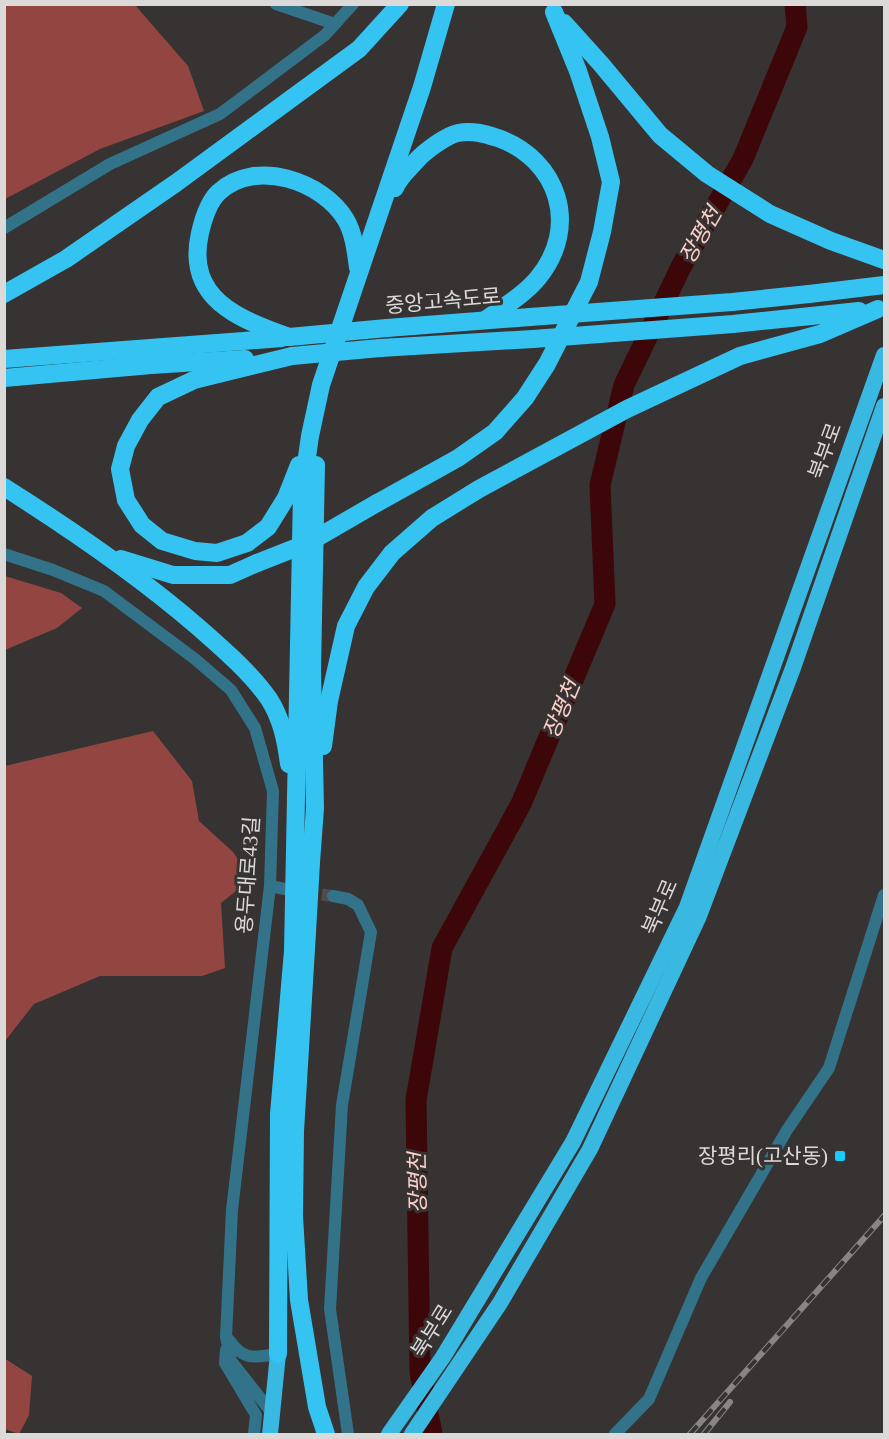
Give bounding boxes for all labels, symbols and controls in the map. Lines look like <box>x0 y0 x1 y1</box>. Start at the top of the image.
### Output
water label: 장평천 <box>674 200 728 268</box>
street label: 중앙고속도로 <box>384 284 502 318</box>
street label: 북부로 <box>804 420 846 482</box>
water label: 장평천 <box>538 674 586 742</box>
street label: 용두대로43길 <box>232 816 264 934</box>
street label: 북부로 <box>638 876 682 938</box>
place label: 장평리(고산동) <box>698 1144 828 1168</box>
marker: 장평리(고산동) <box>833 1149 847 1163</box>
water label: 장평천 <box>404 1150 431 1214</box>
street label: 북부로 <box>406 1300 458 1362</box>

